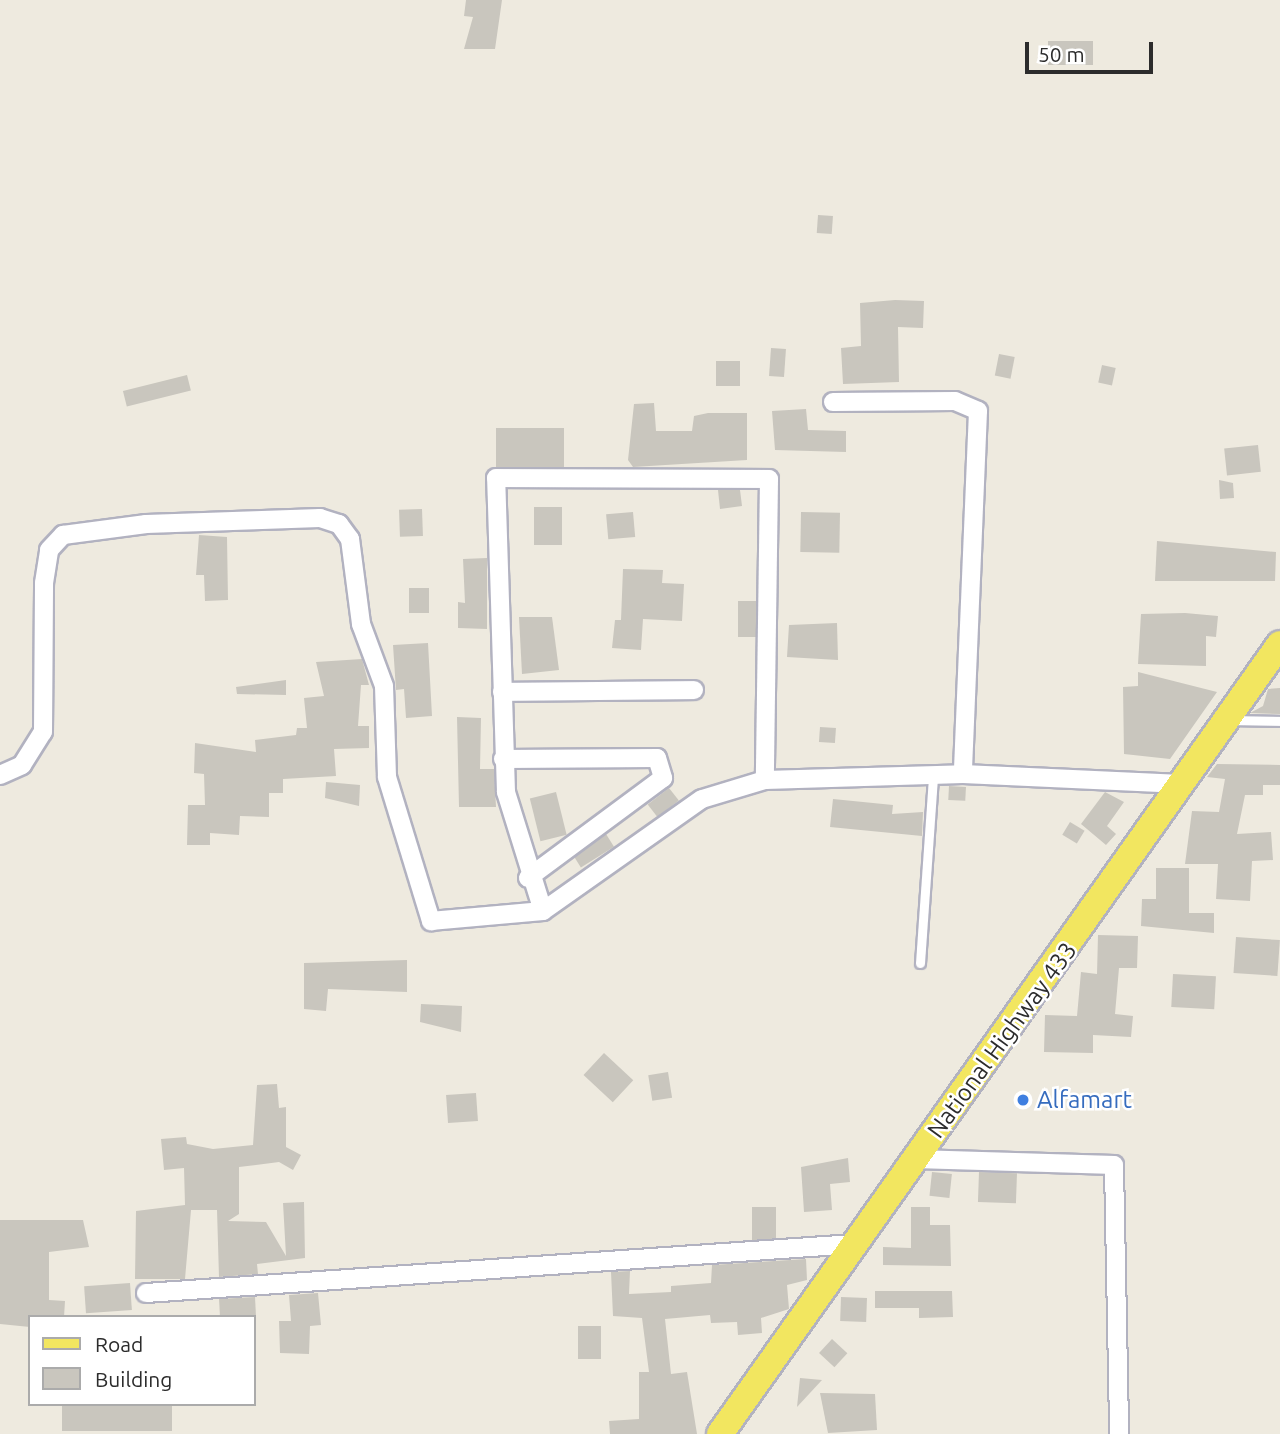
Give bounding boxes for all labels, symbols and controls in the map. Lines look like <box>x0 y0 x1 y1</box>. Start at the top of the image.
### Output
scale bar <box>1028 28 1156 72</box>
text: 50 m <box>1038 42 1085 66</box>
street label: National Highway 433 <box>921 936 1083 1144</box>
place label: Alfamart <box>1037 1086 1132 1114</box>
marker: Alfamart <box>1015 1092 1031 1108</box>
legend <box>28 1315 256 1406</box>
text: Road <box>95 1332 143 1356</box>
text: Building <box>95 1367 172 1391</box>

